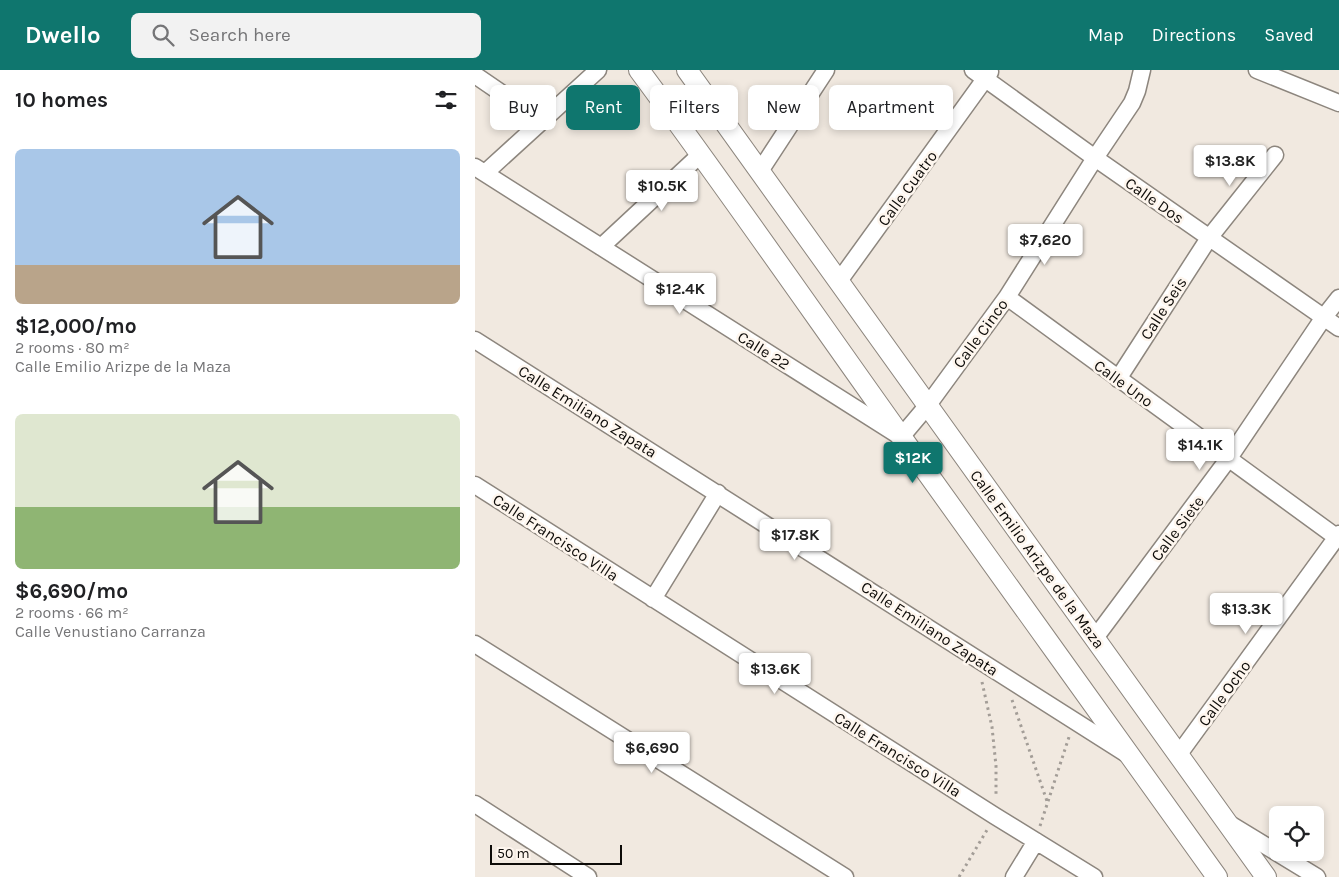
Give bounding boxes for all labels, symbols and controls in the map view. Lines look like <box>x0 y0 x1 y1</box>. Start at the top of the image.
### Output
search box <box>131 13 481 58</box>
text: Dwello <box>25 21 101 49</box>
icon: search <box>149 21 177 49</box>
text: Search here <box>189 24 291 46</box>
text: Map <box>1088 24 1124 46</box>
text: Directions <box>1152 24 1236 46</box>
text: Saved <box>1264 24 1314 46</box>
chip: Buy <box>490 85 556 130</box>
chip: Rent <box>566 85 640 130</box>
chip: Filters <box>650 85 738 130</box>
chip: New <box>748 85 819 130</box>
chip: Apartment <box>829 85 953 130</box>
icon: filters <box>432 86 460 114</box>
text: 10 homes <box>15 88 108 112</box>
pin: $13.8K <box>1189 144 1271 187</box>
street label: Calle Cuatro <box>874 147 941 230</box>
text: $13.8K <box>1205 151 1255 170</box>
pin: $10.5K <box>621 170 703 212</box>
street label: Calle Dos <box>1122 173 1188 227</box>
text: $10.5K <box>637 176 687 195</box>
icon: home <box>193 182 283 272</box>
pin: $7,620 <box>1004 224 1086 266</box>
text: $7,620 <box>1019 230 1071 249</box>
pin: $12.4K <box>639 272 721 315</box>
street label: Calle Seis <box>1136 273 1191 343</box>
text: $12.4K <box>655 279 705 298</box>
street label: Calle Cinco <box>949 295 1012 372</box>
text: $12,000/mo <box>15 314 137 338</box>
street label: Calle 22 <box>734 327 793 374</box>
text: 2 rooms · 80 m² <box>15 338 130 357</box>
street label: Calle Uno <box>1090 356 1157 411</box>
text: Calle Emilio Arizpe de la Maza <box>15 357 231 376</box>
street label: Calle Emiliano Zapata <box>515 361 661 462</box>
pin: $14.1K <box>1159 428 1241 471</box>
text: $14.1K <box>1177 435 1223 454</box>
pin: $12K <box>883 442 943 484</box>
icon: home <box>193 447 283 537</box>
text: $12K <box>895 448 931 467</box>
street label: Calle Emilio Arizpe de la Maza <box>966 466 1109 652</box>
street label: Calle Francisco Villa <box>489 490 622 585</box>
street label: Calle Siete <box>1147 492 1208 565</box>
pin: $17.8K <box>754 518 836 561</box>
text: $17.8K <box>771 525 819 544</box>
street label: Calle Emiliano Zapata <box>858 577 1002 680</box>
text: $6,690/mo <box>15 579 128 603</box>
pin: $13.3K <box>1205 592 1287 635</box>
text: $13.3K <box>1221 599 1271 618</box>
text: 2 rooms · 66 m² <box>15 603 129 622</box>
text: Calle Venustiano Carranza <box>15 622 206 641</box>
pin: $13.6K <box>734 652 816 695</box>
street label: Calle Ocho <box>1194 657 1255 730</box>
text: $13.6K <box>750 659 800 678</box>
street label: Calle Francisco Villa <box>831 708 965 801</box>
pin: $6,690 <box>611 732 693 774</box>
text: $6,690 <box>625 738 679 757</box>
map controls <box>1269 806 1324 861</box>
button: locate <box>1269 806 1324 861</box>
scale bar <box>490 842 623 865</box>
text: 50 m <box>497 845 530 862</box>

